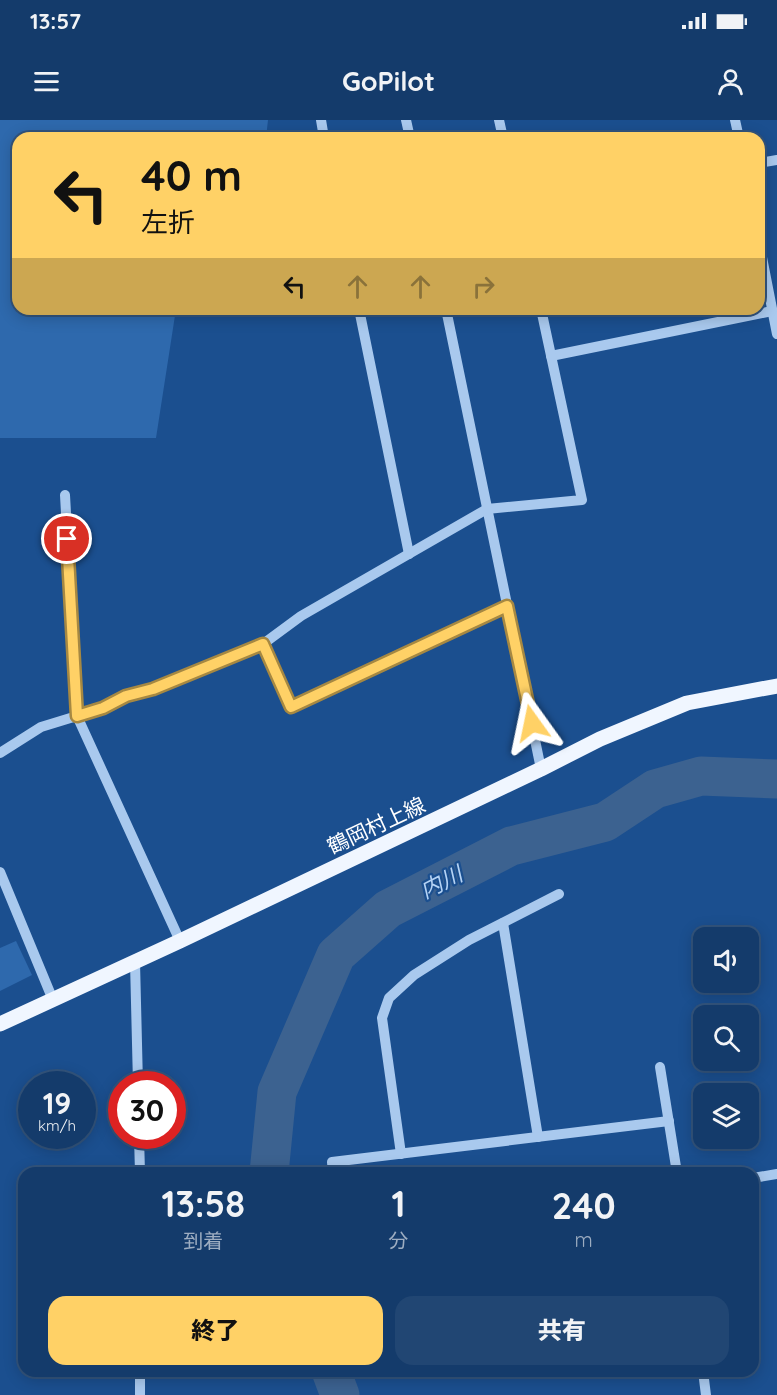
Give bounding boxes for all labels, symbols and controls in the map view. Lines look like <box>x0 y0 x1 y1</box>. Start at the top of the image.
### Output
text: 13:57 <box>30 7 81 35</box>
text: GoPilot <box>342 64 435 98</box>
icon: menu <box>30 65 63 98</box>
icon: person <box>714 65 747 98</box>
text: 40 m <box>141 149 242 202</box>
icon: left <box>42 156 120 234</box>
text: 左折 <box>141 205 195 239</box>
icon: left <box>278 270 311 303</box>
icon: ahead <box>341 270 374 303</box>
icon: ahead <box>404 270 437 303</box>
icon: right <box>467 270 500 303</box>
pin <box>41 513 92 564</box>
icon: arrive <box>50 522 83 555</box>
position arrow <box>500 691 564 755</box>
street label: 鶴岡村上線 <box>323 791 429 859</box>
water label: 内川 <box>415 859 469 904</box>
map controls <box>693 927 759 1149</box>
button: sound <box>693 927 759 993</box>
button: search <box>693 1005 759 1071</box>
speed limit sign: 30 <box>108 1071 186 1149</box>
button: layers <box>693 1083 759 1149</box>
text: 19 <box>43 1084 71 1122</box>
text: km/h <box>38 1116 76 1135</box>
text: 13:58 <box>161 1181 245 1226</box>
text: 1 <box>391 1181 405 1226</box>
text: 240 <box>552 1183 616 1228</box>
text: m <box>575 1227 593 1252</box>
text: 到着 <box>183 1228 223 1253</box>
text: 分 <box>388 1228 408 1253</box>
button: 終了 <box>48 1296 383 1365</box>
button: 共有 <box>395 1296 729 1365</box>

